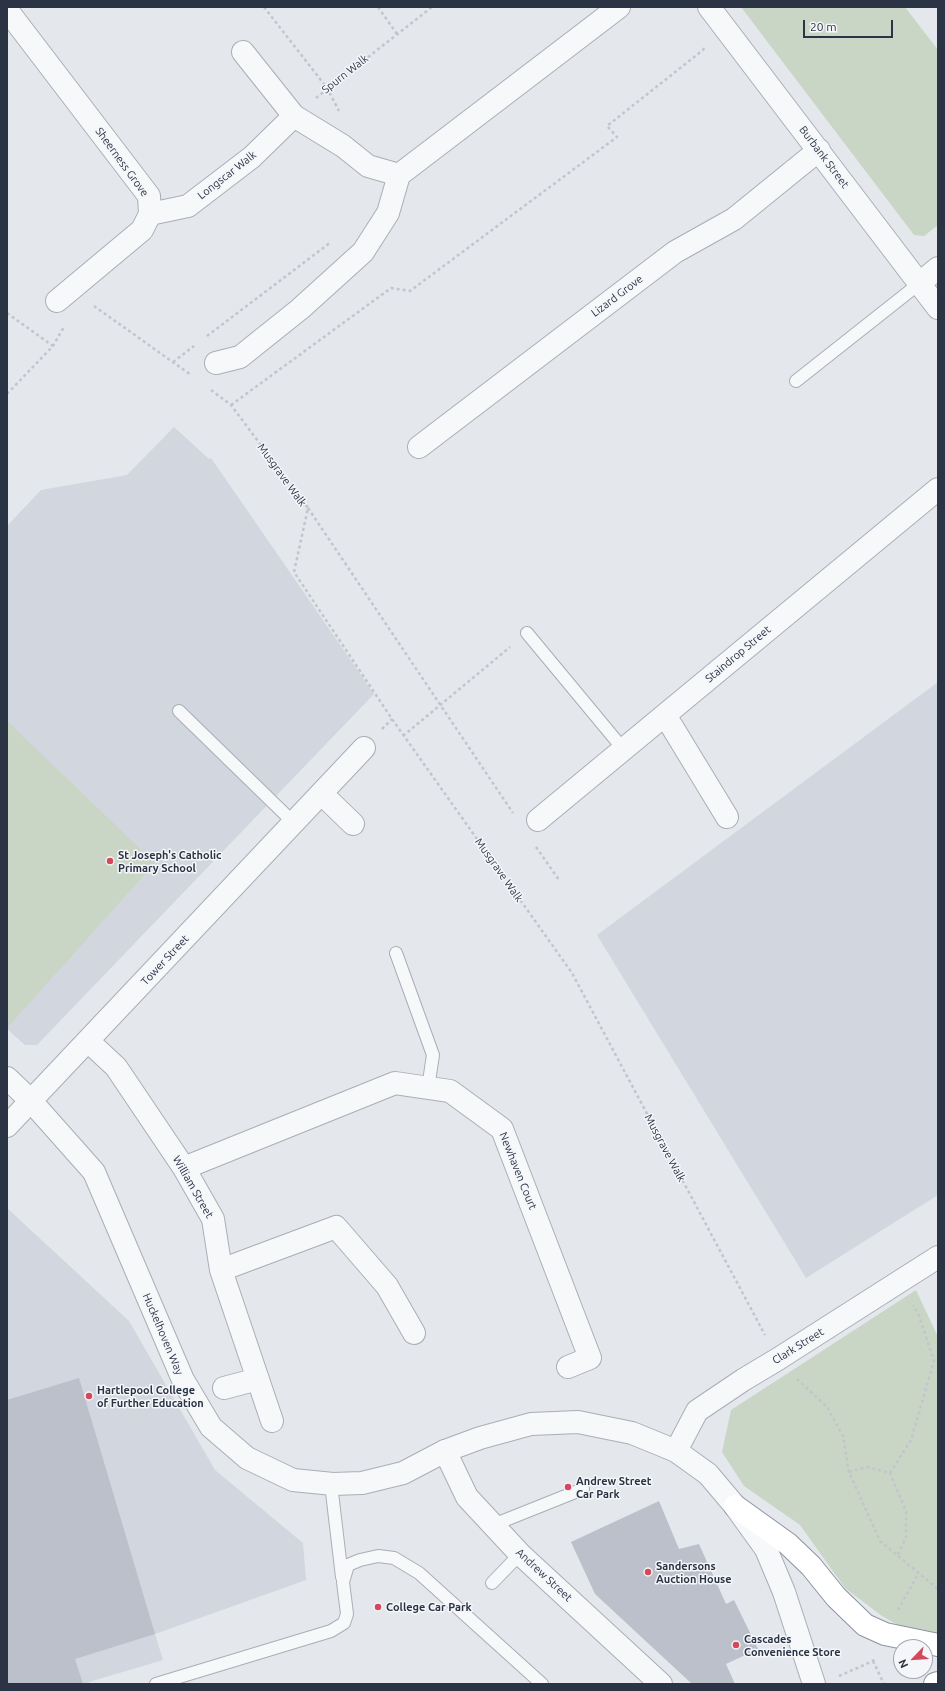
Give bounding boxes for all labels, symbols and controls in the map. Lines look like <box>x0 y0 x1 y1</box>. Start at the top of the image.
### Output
scale bar <box>805 12 895 38</box>
text: 20 m <box>810 20 837 33</box>
street label: Spurn Walk <box>319 52 371 96</box>
street label: Burbank Street <box>796 123 852 191</box>
street label: Sheerness Grove <box>93 125 151 199</box>
street label: Longscar Walk <box>195 148 259 202</box>
street label: Lizard Grove <box>589 272 645 320</box>
street label: Musgrave Walk <box>255 441 309 509</box>
street label: Staindrop Street <box>703 623 773 685</box>
street label: Musgrave Walk <box>472 836 526 904</box>
place label: St Joseph's Catholic Primary School <box>118 848 221 874</box>
marker: St Joseph's Catholic Primary School <box>105 856 115 866</box>
street label: Tower Street <box>138 932 192 988</box>
street label: Musgrave Walk <box>642 1112 688 1184</box>
street label: Newhaven Court <box>496 1130 540 1212</box>
street label: William Street <box>170 1153 216 1221</box>
street label: Huckelhoven Way <box>140 1291 186 1377</box>
street label: Clark Street <box>770 1325 826 1367</box>
place label: Hartlepool College of Further Education <box>97 1383 204 1409</box>
marker: Hartlepool College of Further Education <box>84 1391 94 1401</box>
place label: Andrew Street Car Park <box>576 1474 652 1500</box>
marker: Andrew Street Car Park <box>563 1482 573 1492</box>
street label: Andrew Street <box>513 1546 575 1604</box>
place label: Sandersons Auction House <box>656 1559 732 1585</box>
marker: Sandersons Auction House <box>643 1567 653 1577</box>
place label: College Car Park <box>386 1600 472 1614</box>
marker: College Car Park <box>373 1602 383 1612</box>
place label: Cascades Convenience Store <box>744 1632 841 1658</box>
north arrow <box>893 1639 933 1679</box>
marker: Cascades Convenience Store <box>731 1640 741 1650</box>
text: N <box>896 1657 910 1670</box>

